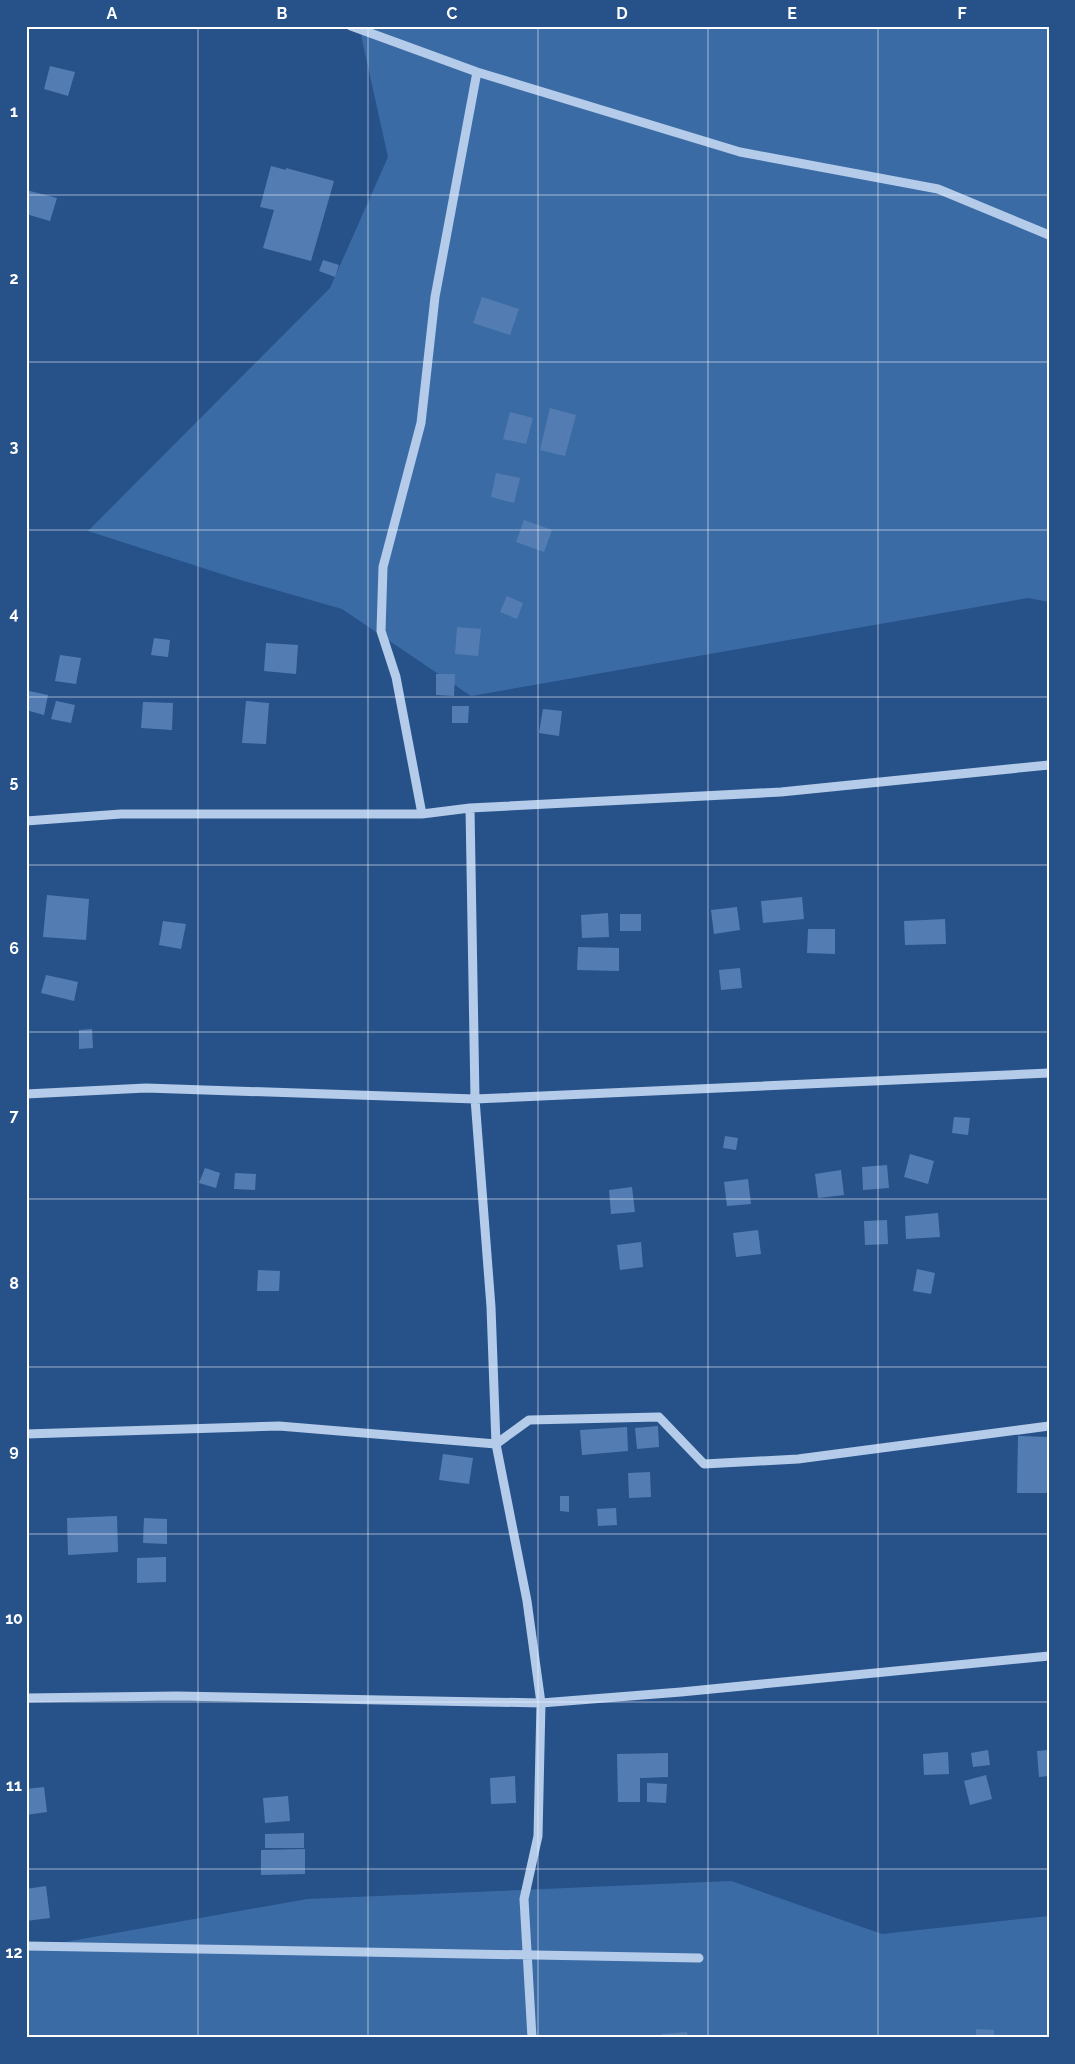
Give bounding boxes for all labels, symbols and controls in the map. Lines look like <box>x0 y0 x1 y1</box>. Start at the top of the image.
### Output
text: A <box>107 4 118 23</box>
text: B <box>277 4 288 23</box>
text: C <box>447 4 458 23</box>
text: D <box>616 4 628 23</box>
text: E <box>787 4 797 23</box>
text: F <box>957 4 967 23</box>
text: 1 <box>10 102 18 121</box>
text: 2 <box>9 269 19 288</box>
text: 3 <box>10 437 19 456</box>
text: 4 <box>9 604 19 623</box>
text: 5 <box>10 772 19 791</box>
text: 6 <box>9 939 19 958</box>
text: 7 <box>10 1106 19 1125</box>
text: 8 <box>9 1274 19 1293</box>
text: 9 <box>9 1441 19 1460</box>
text: 10 <box>5 1609 23 1628</box>
text: 11 <box>6 1776 22 1795</box>
text: 12 <box>6 1943 22 1962</box>

